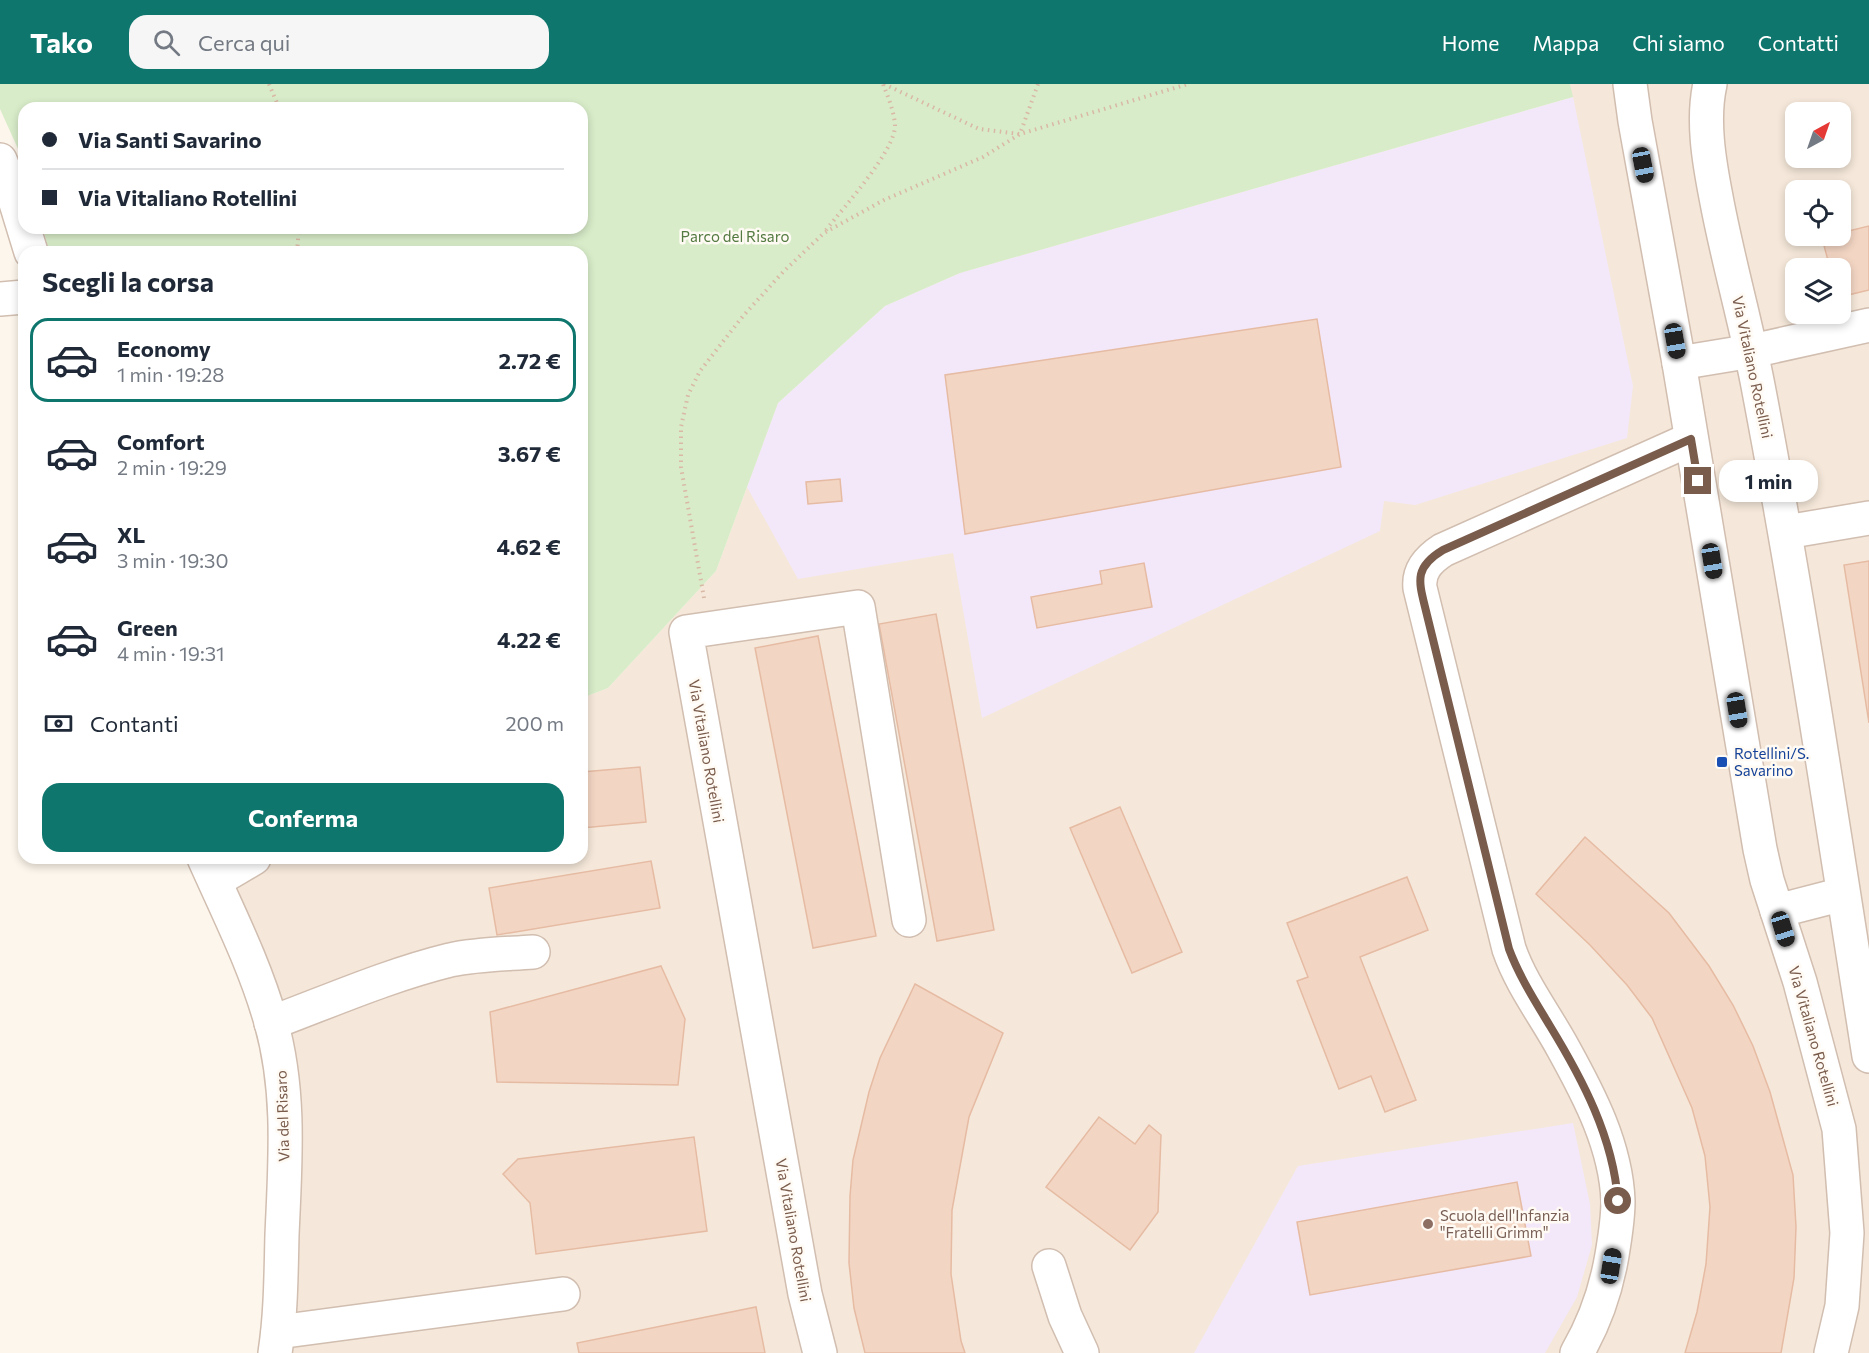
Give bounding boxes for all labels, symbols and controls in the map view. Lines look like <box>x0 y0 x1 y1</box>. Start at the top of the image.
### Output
search box <box>129 15 549 69</box>
text: Tako <box>30 25 93 59</box>
icon: search <box>150 26 183 59</box>
text: Cerca qui <box>198 29 290 56</box>
text: Home <box>1442 30 1499 55</box>
text: Mappa <box>1532 30 1599 55</box>
text: Chi siamo <box>1632 30 1725 55</box>
text: Contatti <box>1758 30 1839 55</box>
north arrow <box>1785 102 1851 168</box>
map controls <box>1785 102 1851 324</box>
text: Via Santi Savarino <box>78 126 262 153</box>
car <box>1631 146 1655 184</box>
button: locate <box>1785 180 1851 246</box>
text: Via Vitaliano Rotellini <box>78 184 297 211</box>
park label: Parco del Risaro <box>681 227 789 245</box>
button: layers <box>1785 258 1851 324</box>
text: Scegli la corsa <box>42 265 214 298</box>
street label: Via Vitaliano Rotellini <box>1729 294 1777 440</box>
car <box>1663 322 1687 360</box>
icon: car <box>45 333 99 387</box>
text: Economy <box>117 335 211 362</box>
text: 2.72 € <box>499 347 561 374</box>
text: 1 min · 19:28 <box>117 362 224 386</box>
icon: car <box>45 426 99 480</box>
text: Comfort <box>117 428 205 455</box>
text: 3.67 € <box>498 440 561 467</box>
text: 2 min · 19:29 <box>117 455 227 479</box>
callout: 1 min <box>1719 460 1818 502</box>
route end <box>1684 467 1711 494</box>
text: 1 min <box>1745 469 1792 493</box>
icon: car <box>45 519 99 573</box>
text: XL <box>117 521 145 548</box>
text: 4.62 € <box>496 533 561 560</box>
car <box>1700 542 1724 580</box>
text: 3 min · 19:30 <box>117 548 229 572</box>
icon: car <box>45 612 99 666</box>
text: Green <box>117 614 178 641</box>
text: 4.22 € <box>497 626 561 653</box>
text: 4 min · 19:31 <box>117 641 225 665</box>
street label: Via Vitaliano Rotellini <box>686 678 728 824</box>
car <box>1725 691 1749 729</box>
icon: cash <box>42 707 75 740</box>
text: Contanti <box>90 710 179 737</box>
text: 200 m <box>506 711 564 735</box>
place label: Rotellini/S. Savarino <box>1734 744 1809 779</box>
marker: Rotellini/S. Savarino <box>1715 755 1729 769</box>
button: Conferma <box>42 783 564 852</box>
car <box>1769 909 1797 949</box>
street label: Via Vitaliano Rotellini <box>1785 964 1843 1108</box>
street label: Via del Risaro <box>271 1070 293 1162</box>
street label: Via Vitaliano Rotellini <box>773 1157 815 1303</box>
route start <box>1604 1187 1631 1214</box>
place label: Scuola dell'Infanzia "Fratelli Grimm" <box>1440 1206 1569 1241</box>
marker: Scuola dell'Infanzia "Fratelli Grimm" <box>1421 1217 1435 1231</box>
car <box>1599 1247 1623 1285</box>

